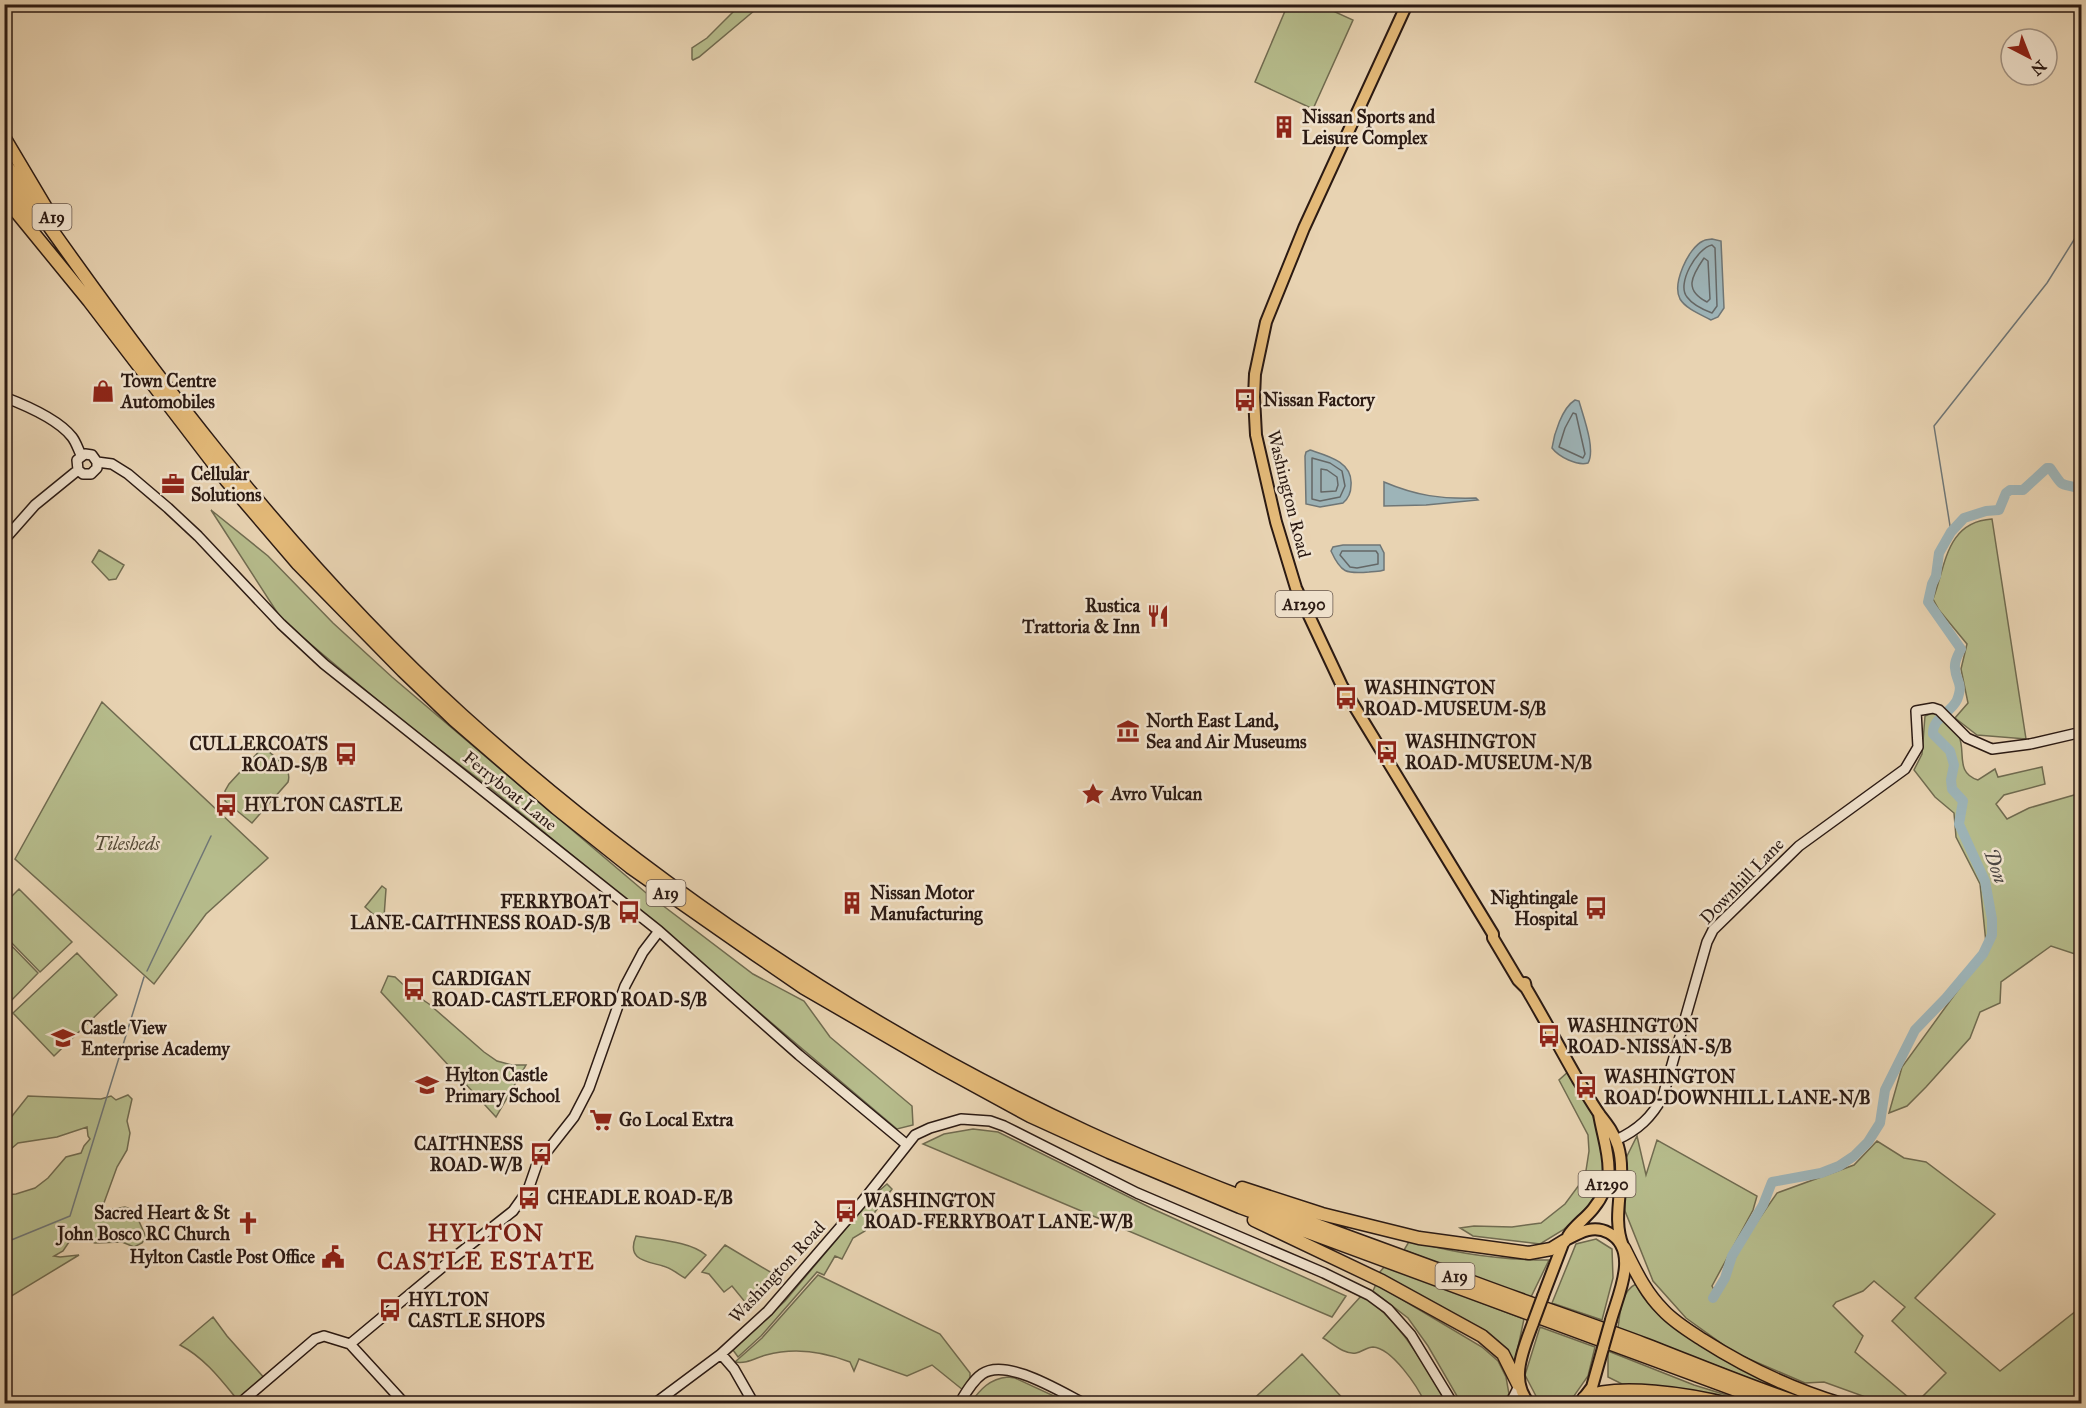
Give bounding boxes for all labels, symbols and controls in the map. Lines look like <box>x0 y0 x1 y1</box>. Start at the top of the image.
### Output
north arrow <box>1999 27 2059 87</box>
text: N <box>2027 56 2050 80</box>
place label: Nissan Sports and Leisure Complex <box>1302 106 1436 150</box>
building icon: Nissan Sports and Leisure Complex <box>1271 114 1297 140</box>
road number: A19 <box>32 204 72 230</box>
place label: Town Centre Automobiles <box>120 370 217 413</box>
shop icon: Town Centre Automobiles <box>90 378 116 404</box>
bus stop icon: Nissan Factory <box>1232 387 1258 413</box>
place label: Nissan Factory <box>1263 389 1376 412</box>
street label: Washington Road <box>1262 428 1316 560</box>
place label: Cellular Solutions <box>191 463 262 506</box>
office icon: Cellular Solutions <box>160 471 186 497</box>
road number: A1290 <box>1276 591 1332 617</box>
place label: Rustica Trattoria & Inn <box>1021 595 1140 638</box>
restaurant icon: Rustica Trattoria & Inn <box>1145 603 1171 629</box>
place label: WASHINGTON ROAD-MUSEUM-S/B <box>1364 677 1547 720</box>
bus stop icon: WASHINGTON ROAD-MUSEUM-S/B <box>1333 685 1359 711</box>
place label: North East Land, Sea and Air Museums <box>1146 710 1307 753</box>
museum icon: North East Land, Sea and Air Museums <box>1115 718 1141 744</box>
place label: WASHINGTON ROAD-MUSEUM-N/B <box>1405 731 1593 774</box>
place label: CULLERCOATS ROAD-S/B <box>190 733 328 776</box>
bus stop icon: WASHINGTON ROAD-MUSEUM-N/B <box>1374 739 1400 765</box>
bus stop icon: CULLERCOATS ROAD-S/B <box>333 741 359 767</box>
street label: Ferryboat Lane <box>458 746 562 836</box>
place icon: Avro Vulcan <box>1080 781 1106 807</box>
place label: Avro Vulcan <box>1110 783 1202 805</box>
bus stop icon: HYLTON CASTLE <box>213 792 239 818</box>
place label: HYLTON CASTLE <box>244 794 402 816</box>
park label: Tilesheds <box>94 833 161 855</box>
street label: Downhill Lane <box>1695 833 1789 929</box>
water label: Don <box>1979 845 2013 887</box>
road number: A19 <box>646 880 686 906</box>
place label: Nissan Motor Manufacturing <box>870 882 983 926</box>
place label: Nightingale Hospital <box>1490 887 1579 931</box>
building icon: Nissan Motor Manufacturing <box>839 890 865 916</box>
place label: FERRYBOAT LANE-CAITHNESS ROAD-S/B <box>350 891 612 934</box>
bus stop icon: Nightingale Hospital <box>1583 895 1609 921</box>
bus stop icon: FERRYBOAT LANE-CAITHNESS ROAD-S/B <box>616 899 642 925</box>
place label: CARDIGAN ROAD-CASTLEFORD ROAD-S/B <box>432 968 708 1011</box>
bus stop icon: CARDIGAN ROAD-CASTLEFORD ROAD-S/B <box>401 976 427 1002</box>
place label: WASHINGTON ROAD-NISSAN-S/B <box>1567 1015 1732 1058</box>
place label: Castle View Enterprise Academy <box>81 1017 231 1061</box>
bus stop icon: WASHINGTON ROAD-NISSAN-S/B <box>1536 1023 1562 1049</box>
school or university icon: Castle View Enterprise Academy <box>50 1025 76 1051</box>
place label: Hylton Castle Primary School <box>445 1064 561 1108</box>
place label: WASHINGTON ROAD-DOWNHILL LANE-N/B <box>1604 1066 1871 1109</box>
school or university icon: Hylton Castle Primary School <box>414 1072 440 1098</box>
bus stop icon: WASHINGTON ROAD-DOWNHILL LANE-N/B <box>1573 1074 1599 1100</box>
supermarket icon: Go Local Extra <box>588 1107 614 1133</box>
place label: Go Local Extra <box>619 1109 734 1131</box>
place label: CAITHNESS ROAD-W/B <box>414 1133 523 1176</box>
bus stop icon: CAITHNESS ROAD-W/B <box>528 1141 554 1167</box>
road number: A1290 <box>1578 1171 1636 1197</box>
bus stop icon: CHEADLE ROAD-E/B <box>516 1185 542 1211</box>
place label: CHEADLE ROAD-E/B <box>547 1187 733 1209</box>
place label: WASHINGTON ROAD-FERRYBOAT LANE-W/B <box>864 1190 1134 1233</box>
bus stop icon: WASHINGTON ROAD-FERRYBOAT LANE-W/B <box>833 1198 859 1224</box>
place label: Sacred Heart & St John Bosco RC Church <box>56 1202 231 1246</box>
church icon: Sacred Heart & St John Bosco RC Church <box>235 1210 261 1236</box>
street label: Washington Road <box>724 1217 830 1328</box>
district label: HYLTON CASTLE ESTATE <box>377 1218 595 1276</box>
public building icon: Hylton Castle Post Office <box>320 1244 346 1270</box>
place label: Hylton Castle Post Office <box>130 1246 315 1269</box>
road number: A19 <box>1436 1263 1474 1289</box>
place label: HYLTON CASTLE SHOPS <box>408 1289 545 1332</box>
bus stop icon: HYLTON CASTLE SHOPS <box>377 1297 403 1323</box>

